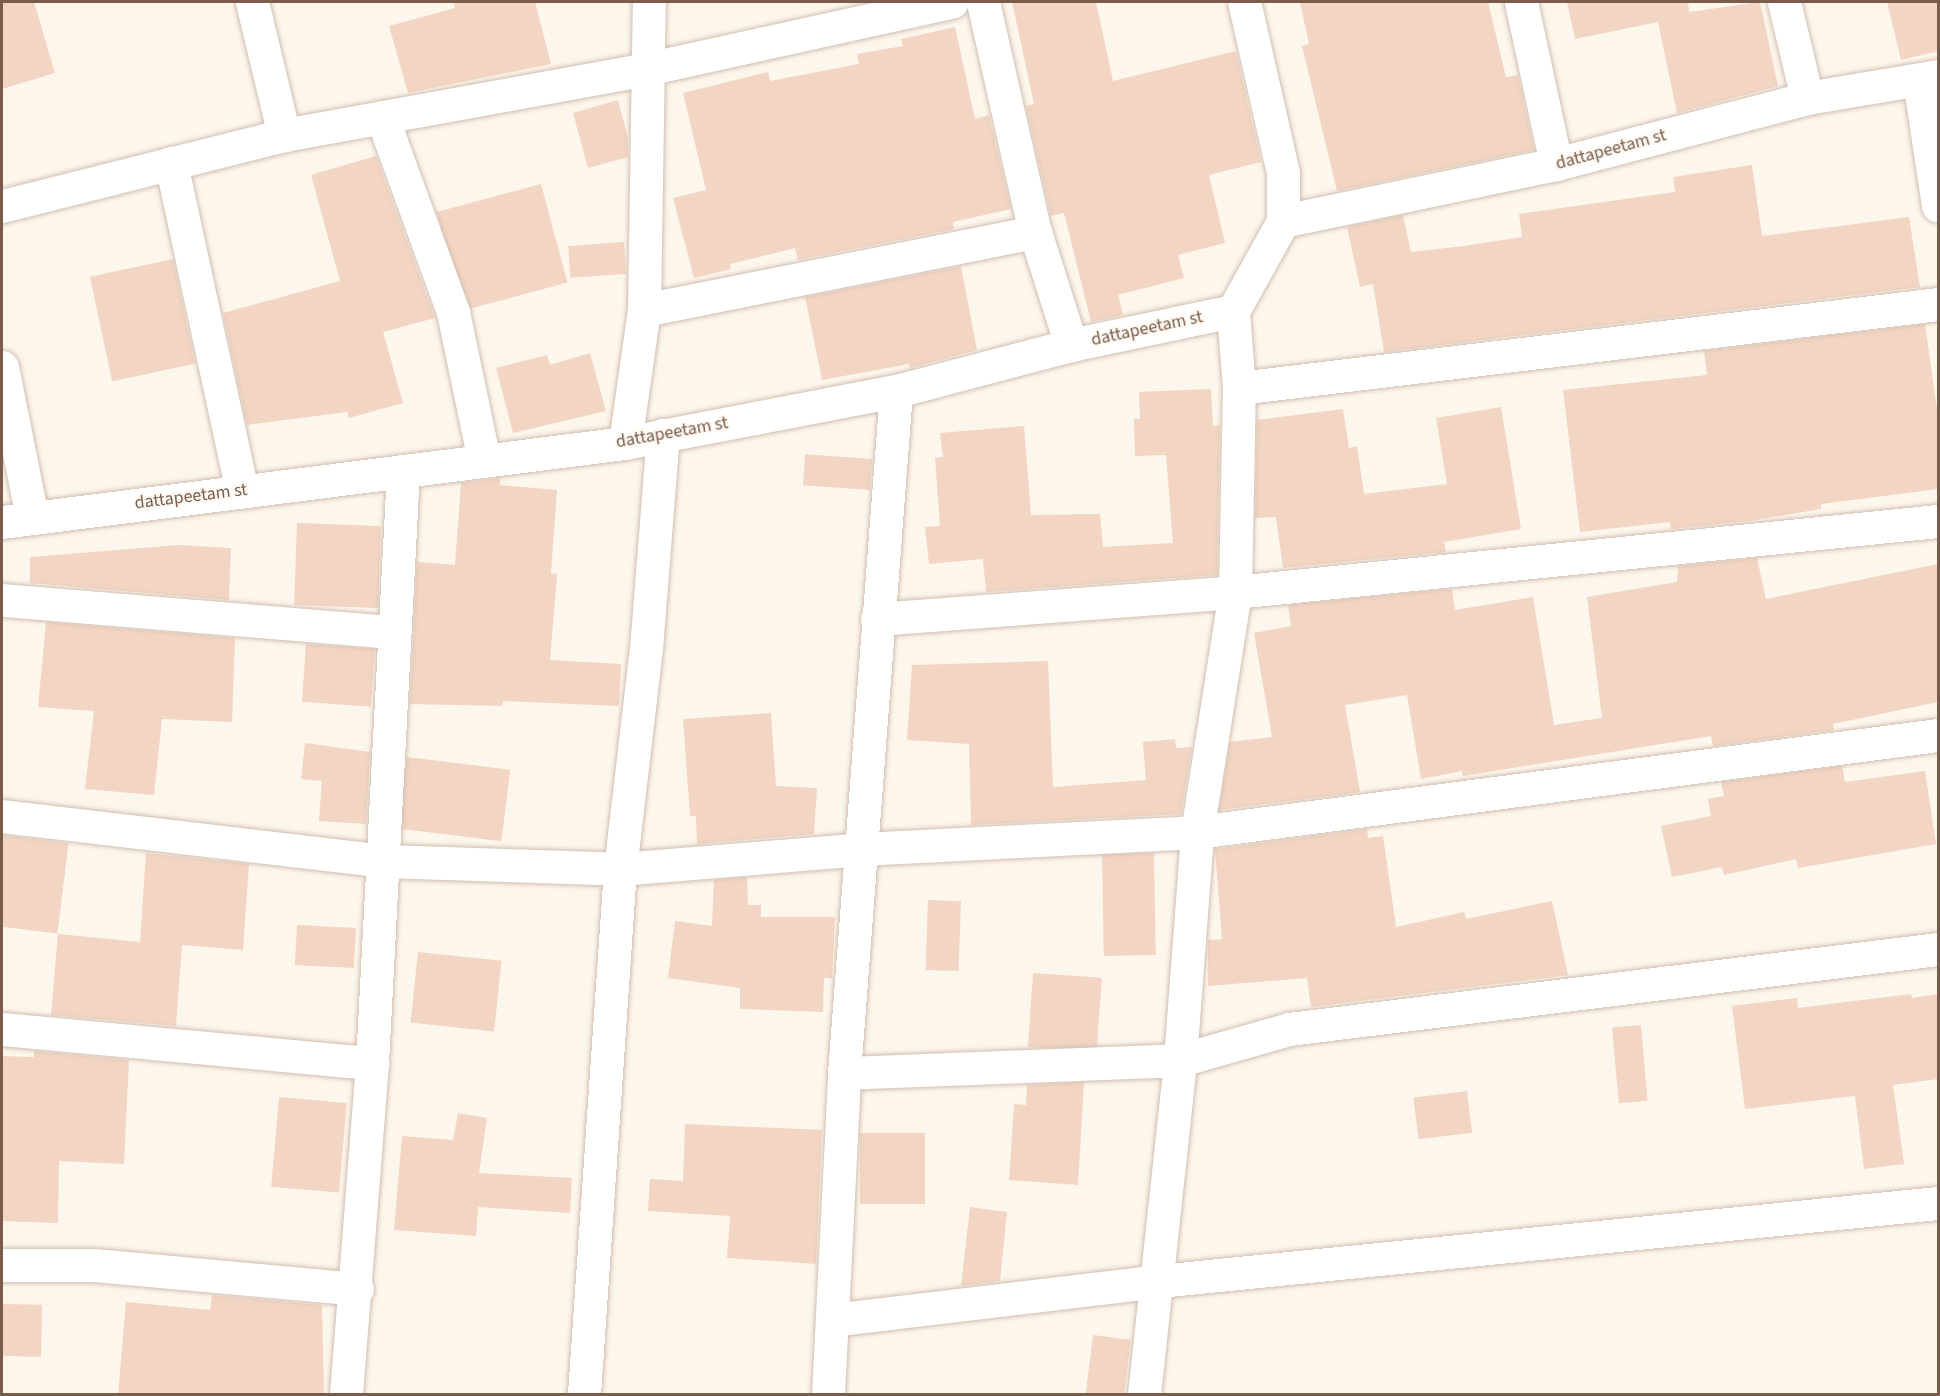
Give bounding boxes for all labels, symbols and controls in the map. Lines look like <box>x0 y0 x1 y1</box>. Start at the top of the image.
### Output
street label: dattapeetam st <box>1553 125 1669 175</box>
street label: dattapeetam st <box>1089 307 1205 351</box>
street label: dattapeetam st <box>614 413 730 453</box>
street label: dattapeetam st <box>133 479 249 515</box>

